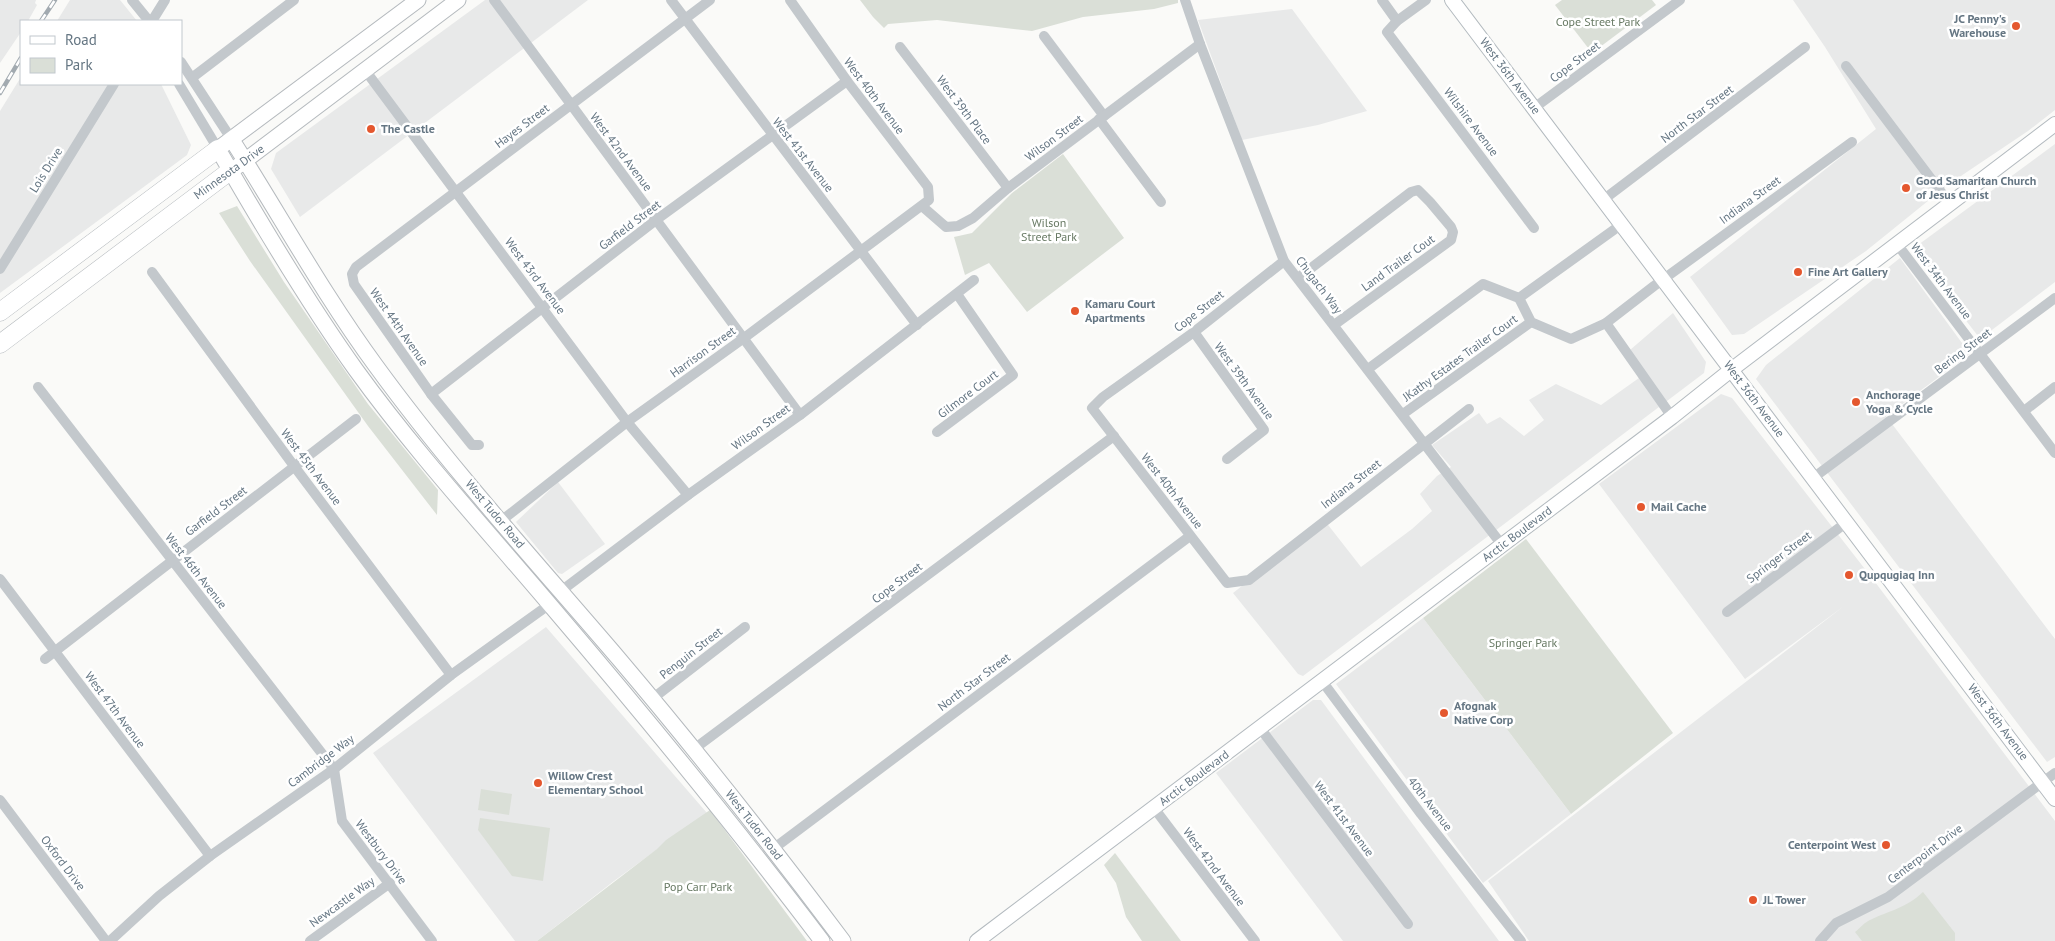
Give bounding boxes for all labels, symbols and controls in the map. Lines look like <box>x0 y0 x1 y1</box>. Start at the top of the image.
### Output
place label: JC Penny's Warehouse <box>1949 11 2006 40</box>
park label: Cope Street Park <box>1556 14 1641 29</box>
legend <box>20 20 182 85</box>
marker: JC Penny's Warehouse <box>2010 20 2022 32</box>
text: Road <box>65 30 97 49</box>
street label: West 36th Avenue <box>1477 34 1544 117</box>
street label: Cope Street <box>1547 38 1603 85</box>
street label: West 40th Avenue <box>841 54 908 137</box>
text: Park <box>65 55 93 74</box>
street label: West 39th Place <box>934 72 995 147</box>
street label: North Star Street <box>1657 81 1736 146</box>
street label: Wilshire Avenue <box>1441 84 1502 159</box>
street label: Hayes Street <box>491 100 552 151</box>
street label: West 42nd Avenue <box>587 110 656 194</box>
street label: Wilson Street <box>1022 111 1086 164</box>
street label: West 41st Avenue <box>770 114 837 195</box>
place label: The Castle <box>381 121 435 136</box>
marker: The Castle <box>365 123 377 135</box>
street label: Minnesota Drive <box>191 141 267 202</box>
street label: Lois Drive <box>26 144 65 195</box>
street label: Indiana Street <box>1716 172 1783 227</box>
place label: Good Samaritan Church of Jesus Christ <box>1916 173 2036 202</box>
marker: Good Samaritan Church of Jesus Christ <box>1900 182 1912 194</box>
street label: Garfield Street <box>596 196 664 253</box>
park label: Wilson Street Park <box>1021 215 1077 244</box>
street label: Land Trailer Cout <box>1358 231 1437 294</box>
street label: West 43rd Avenue <box>502 235 569 317</box>
street label: West 34th Avenue <box>1908 239 1975 322</box>
street label: Chugach Way <box>1293 253 1346 317</box>
place label: Fine Art Gallery <box>1808 264 1888 279</box>
marker: Fine Art Gallery <box>1792 266 1804 278</box>
street label: West 44th Avenue <box>367 285 432 369</box>
street label: Cope Street <box>1171 286 1227 335</box>
place label: Kamaru Court Apartments <box>1085 296 1156 325</box>
marker: Kamaru Court Apartments <box>1069 305 1081 317</box>
street label: JKathy Estates Trailer Court <box>1399 311 1520 405</box>
street label: Harrison Street <box>667 323 738 380</box>
street label: Bering Street <box>1931 324 1994 377</box>
street label: West 39th Avenue <box>1211 339 1277 422</box>
street label: West 36th Avenue <box>1721 357 1788 440</box>
street label: Gilmore Court <box>935 366 1001 421</box>
place label: Anchorage Yoga & Cycle <box>1865 387 1933 416</box>
marker: Anchorage Yoga & Cycle <box>1850 396 1862 408</box>
street label: Wilson Street <box>729 400 793 453</box>
street label: West 45th Avenue <box>278 425 345 508</box>
street label: West 40th Avenue <box>1138 450 1207 532</box>
street label: Indiana Street <box>1318 456 1384 512</box>
street label: West Tudor Road <box>462 476 528 551</box>
street label: Garfield Street <box>182 482 250 539</box>
place label: Mail Cache <box>1651 499 1707 514</box>
marker: Mail Cache <box>1635 501 1647 513</box>
street label: Arctic Boulevard <box>1479 502 1555 565</box>
street label: Springer Street <box>1743 527 1814 586</box>
street label: West 46th Avenue <box>162 530 231 612</box>
street label: Cope Street <box>869 559 925 606</box>
place label: Qupqugiaq Inn <box>1859 567 1934 582</box>
marker: Qupqugiaq Inn <box>1843 569 1855 581</box>
street label: Penguin Street <box>656 623 725 682</box>
park label: Springer Park <box>1489 635 1558 650</box>
street label: North Star Street <box>934 649 1013 714</box>
street label: West 47th Avenue <box>82 669 149 751</box>
street label: West 36th Avenue <box>1965 680 2032 763</box>
place label: Afognak Native Corp <box>1454 698 1514 727</box>
marker: Afognak Native Corp <box>1438 707 1450 719</box>
street label: Cambridge Way <box>285 731 357 790</box>
street label: Arctic Boulevard <box>1156 746 1232 809</box>
place label: Willow Crest Elementary School <box>548 768 644 797</box>
street label: 40th Avenue <box>1405 774 1456 834</box>
marker: Willow Crest Elementary School <box>532 777 544 789</box>
street label: West 41st Avenue <box>1311 778 1378 859</box>
street label: West Tudor Road <box>722 787 786 863</box>
street label: Westbury Drive <box>352 816 411 887</box>
street label: Centerpoint Drive <box>1884 821 1965 887</box>
street label: West 42nd Avenue <box>1180 825 1249 909</box>
street label: Oxford Drive <box>38 832 89 893</box>
place label: Centerpoint West <box>1788 837 1877 852</box>
marker: Centerpoint West <box>1880 839 1892 851</box>
street label: Newcastle Way <box>306 873 377 930</box>
park label: Pop Carr Park <box>664 879 732 894</box>
place label: JL Tower <box>1762 892 1806 907</box>
marker: JL Tower <box>1747 894 1759 906</box>

